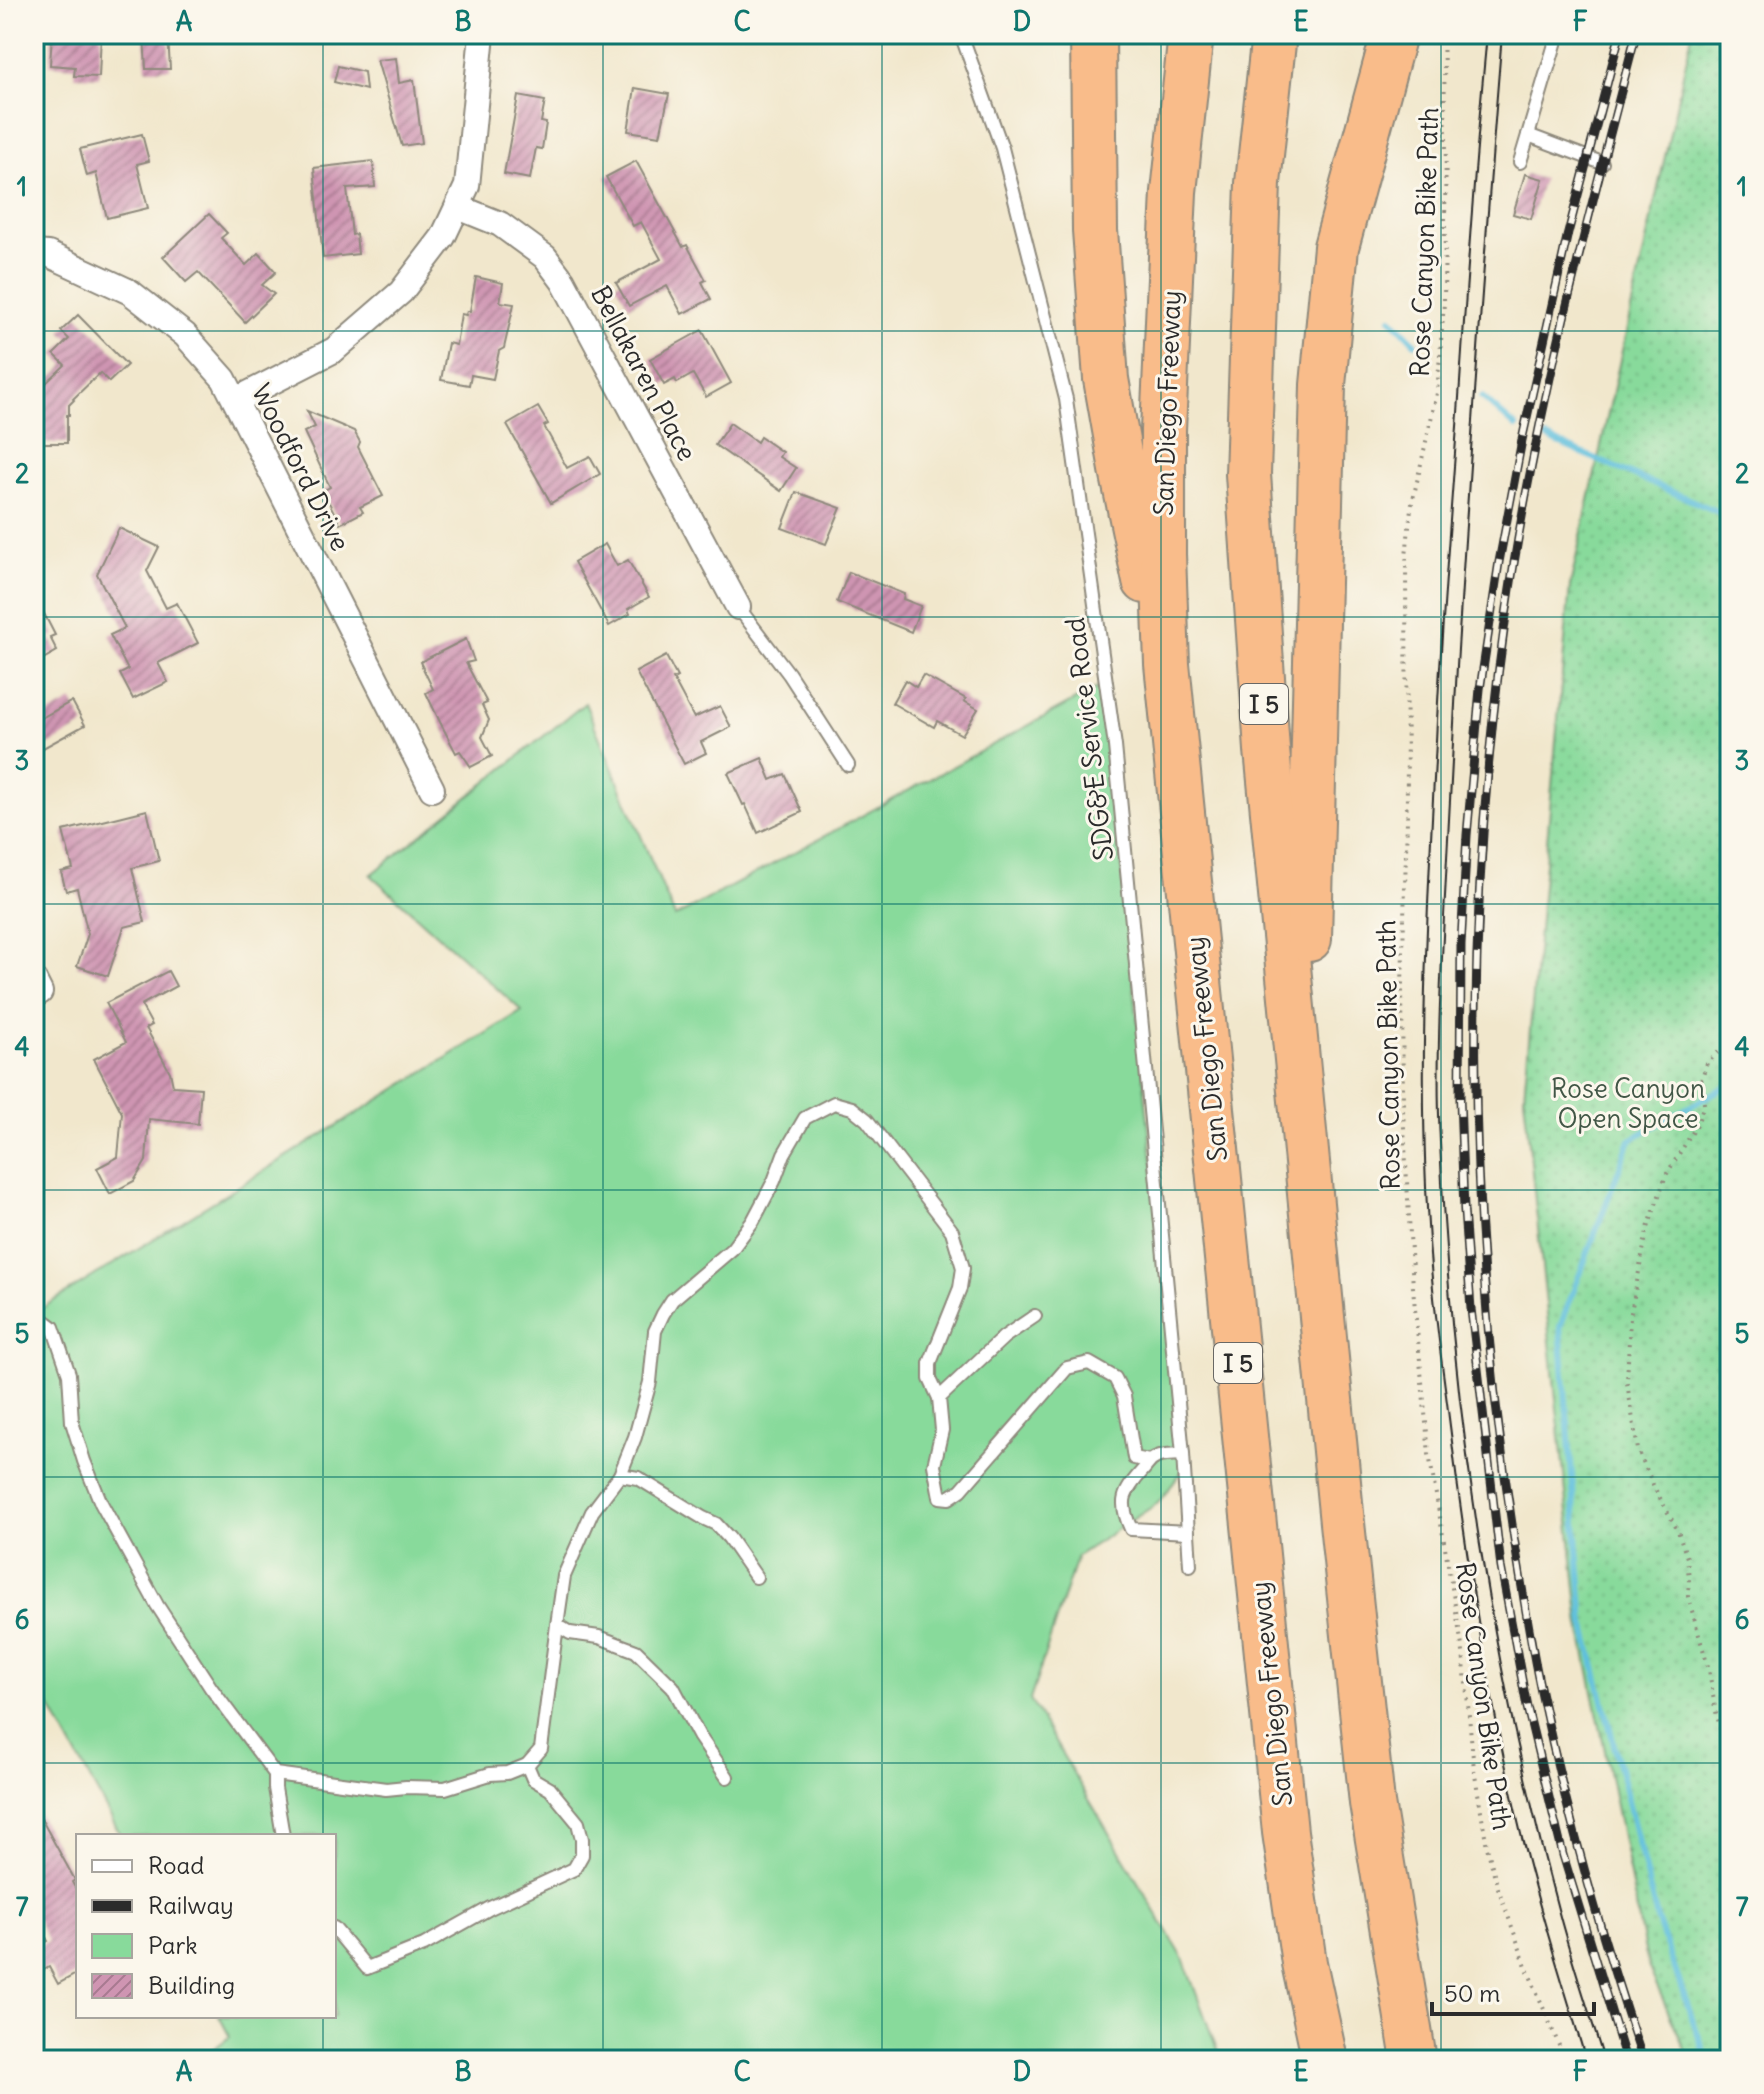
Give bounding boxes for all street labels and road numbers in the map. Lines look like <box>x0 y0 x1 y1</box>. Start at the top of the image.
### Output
street label: Rose Canyon Bike Path <box>1403 107 1445 377</box>
street label: Bellakaren Place <box>584 280 704 466</box>
street label: San Diego Freeway <box>1147 290 1187 516</box>
street label: Woodford Drive <box>245 378 357 556</box>
street label: SDG&E Service Road <box>1058 616 1120 862</box>
road number: I 5 <box>1240 684 1288 724</box>
street label: Rose Canyon Bike Path <box>1369 920 1407 1190</box>
street label: San Diego Freeway <box>1178 935 1234 1163</box>
road number: I 5 <box>1214 1343 1262 1383</box>
street label: Rose Canyon Bike Path <box>1449 1560 1519 1832</box>
street label: San Diego Freeway <box>1243 1580 1299 1808</box>

